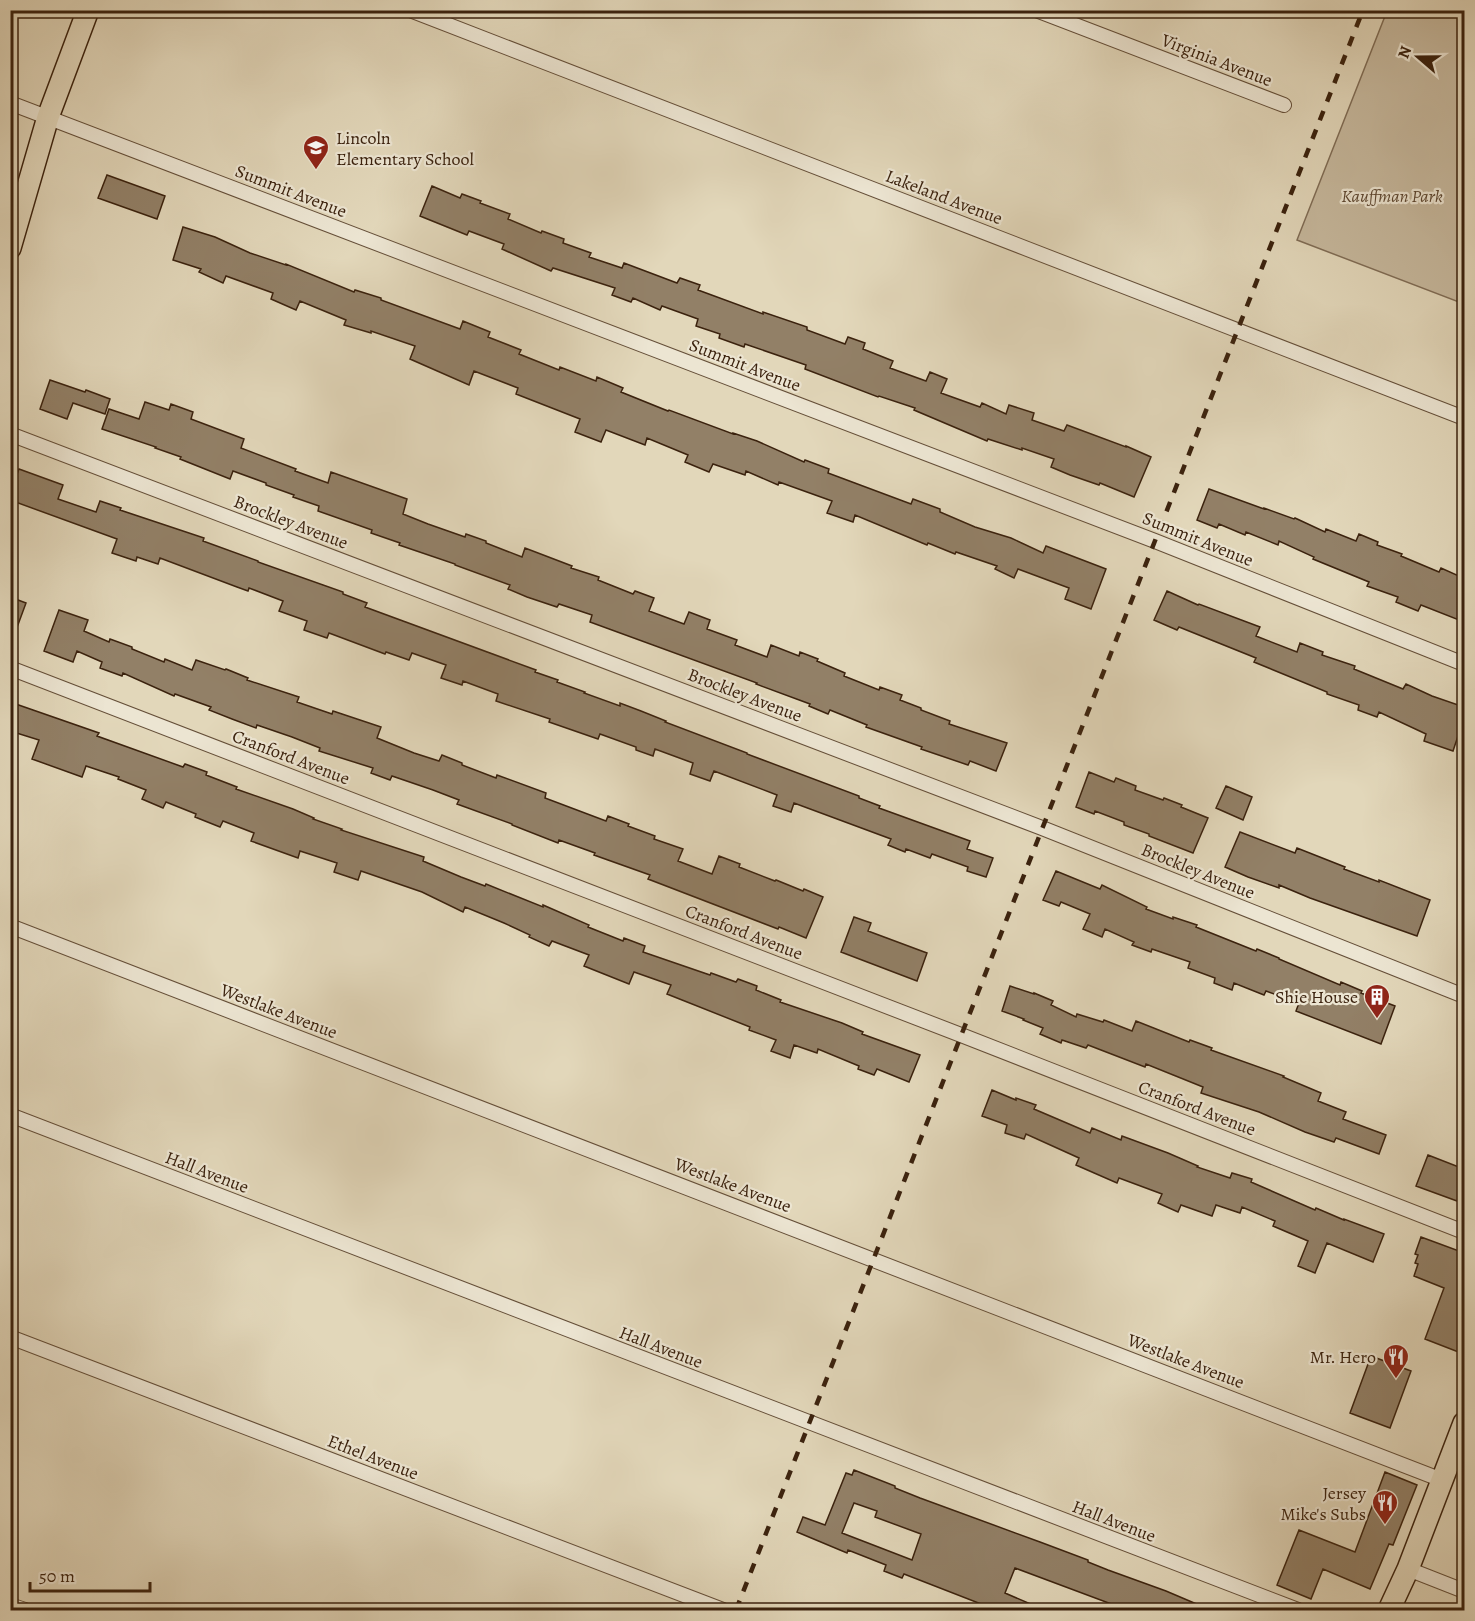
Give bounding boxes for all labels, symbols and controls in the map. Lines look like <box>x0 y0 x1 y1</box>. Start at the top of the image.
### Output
north arrow <box>1388 27 1448 87</box>
street label: Virginia Avenue <box>1157 28 1276 92</box>
text: N <box>1393 43 1417 61</box>
place label: Lincoln Elementary School <box>336 126 474 171</box>
school or university icon: Lincoln Elementary School <box>301 133 331 171</box>
street label: Summit Avenue <box>232 159 350 223</box>
street label: Lakeland Avenue <box>882 164 1006 230</box>
park label: Kauffman Park <box>1341 184 1443 208</box>
street label: Summit Avenue <box>686 333 804 397</box>
street label: Brockley Avenue <box>230 489 352 555</box>
street label: Summit Avenue <box>1139 506 1257 572</box>
street label: Brockley Avenue <box>684 662 806 728</box>
street label: Cranford Avenue <box>229 724 353 790</box>
street label: Brockley Avenue <box>1138 837 1258 905</box>
street label: Cranford Avenue <box>682 899 806 965</box>
street label: Westlake Avenue <box>216 977 341 1044</box>
building icon: Shie House <box>1362 982 1392 1020</box>
place label: Shie House <box>1275 985 1358 1009</box>
street label: Cranford Avenue <box>1135 1075 1259 1141</box>
street label: Hall Avenue <box>162 1145 252 1199</box>
street label: Westlake Avenue <box>670 1151 795 1218</box>
street label: Hall Avenue <box>616 1320 706 1374</box>
street label: Westlake Avenue <box>1123 1327 1248 1394</box>
restaurant icon: Mr. Hero <box>1381 1342 1411 1380</box>
place label: Mr. Hero <box>1310 1345 1376 1369</box>
street label: Ethel Avenue <box>324 1429 422 1485</box>
place label: Jersey Mike's Subs <box>1280 1481 1367 1526</box>
restaurant icon: Jersey Mike's Subs <box>1370 1488 1400 1526</box>
street label: Hall Avenue <box>1069 1494 1159 1548</box>
scale bar <box>30 1555 150 1593</box>
text: 50 m <box>39 1564 75 1588</box>

